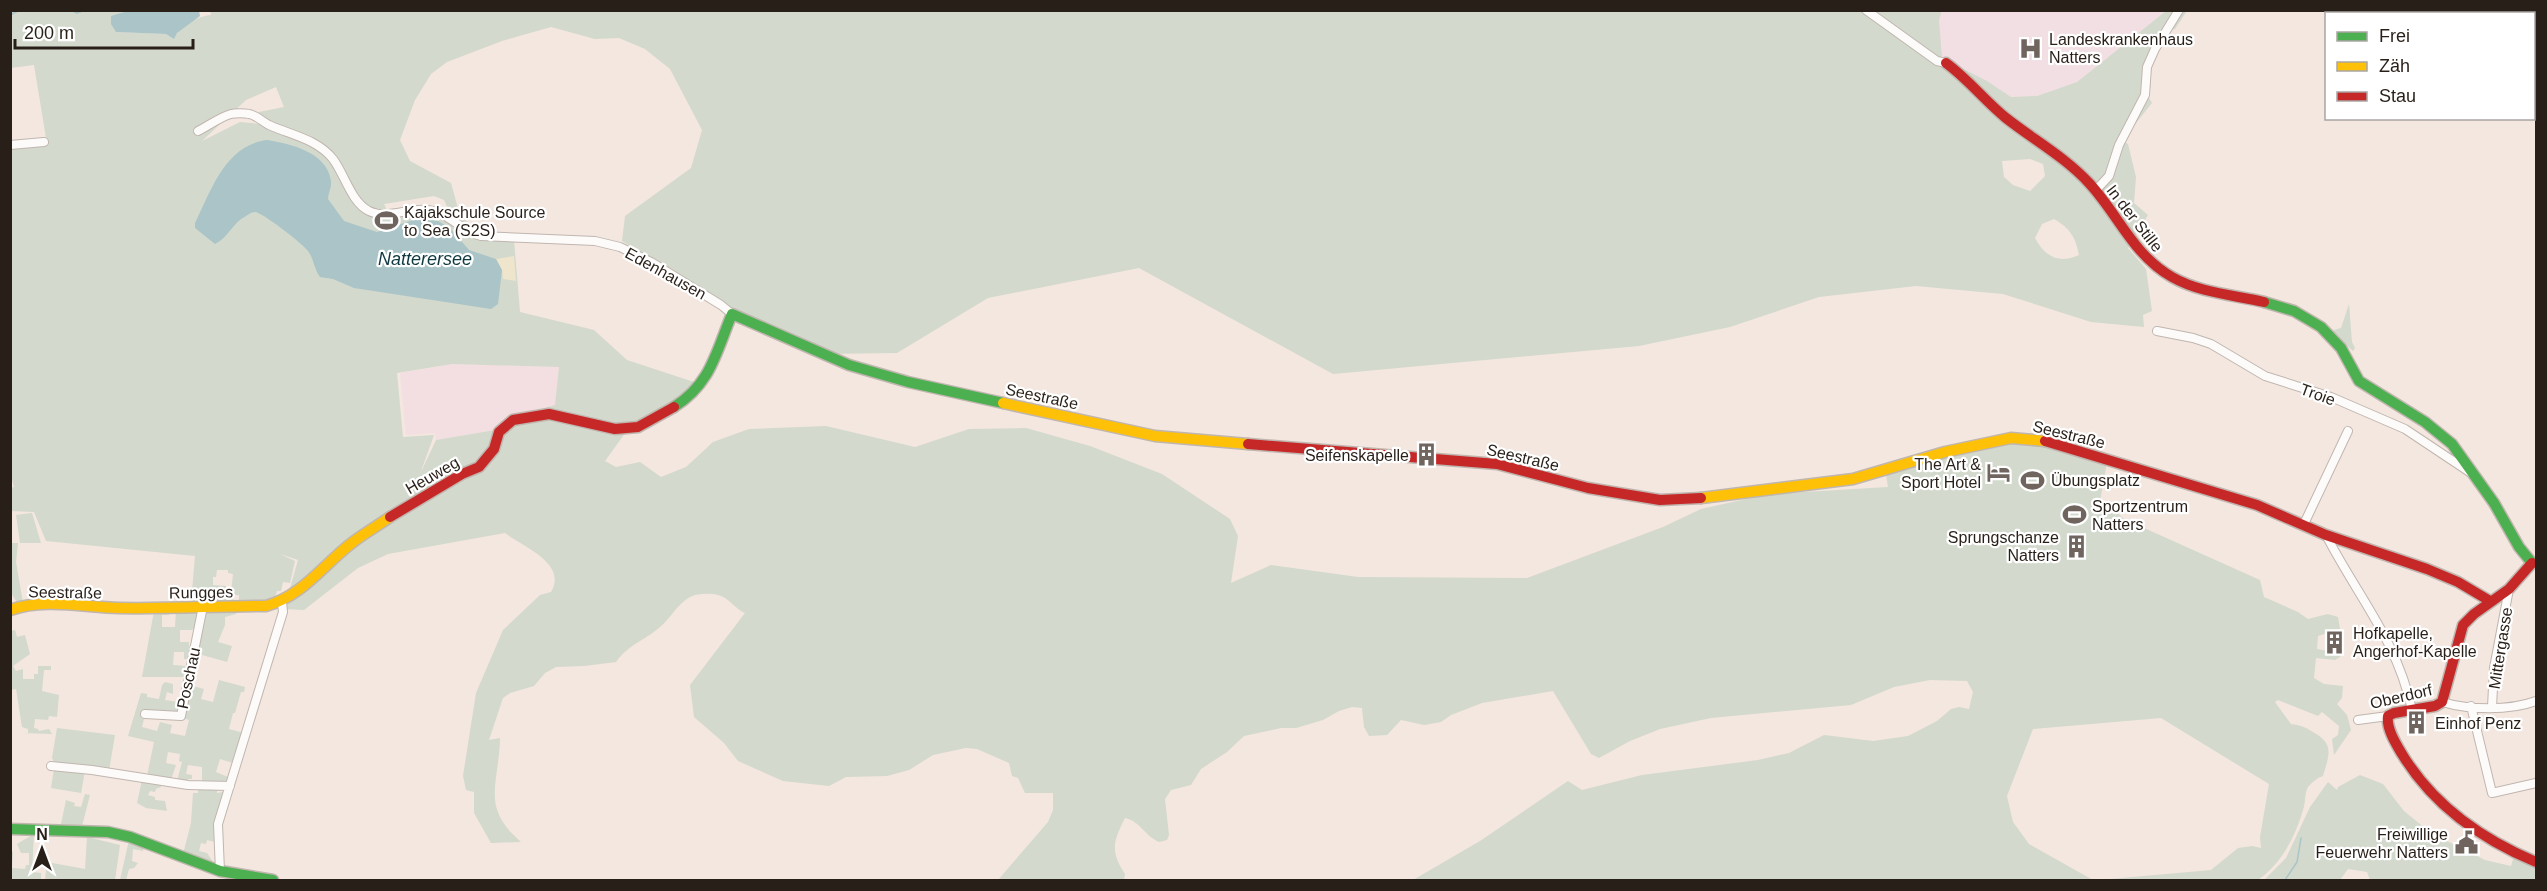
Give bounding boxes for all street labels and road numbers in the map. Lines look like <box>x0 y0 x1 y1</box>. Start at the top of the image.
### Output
street label: In der Stille <box>2103 182 2166 255</box>
street label: Edenhausen <box>622 244 709 303</box>
street label: Troie <box>2298 380 2338 409</box>
street label: Seestraße <box>1004 381 1080 412</box>
street label: Seestraße <box>2031 417 2107 452</box>
street label: Seestraße <box>1485 441 1561 474</box>
street label: Heuweg <box>403 453 462 497</box>
street label: Seestraße <box>28 583 102 602</box>
street label: Rungges <box>169 583 233 602</box>
street label: Mittergasse <box>2486 606 2515 690</box>
street label: Poschau <box>174 646 203 710</box>
street label: Oberdorf <box>2368 681 2434 712</box>

